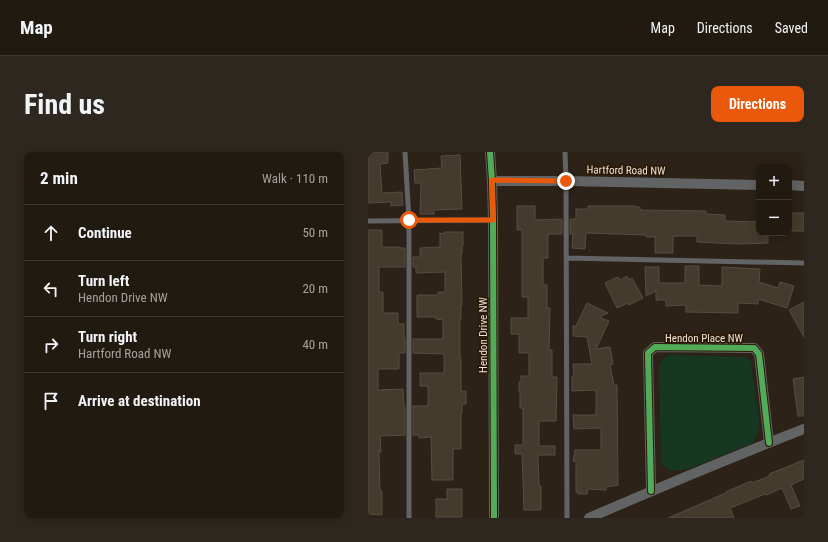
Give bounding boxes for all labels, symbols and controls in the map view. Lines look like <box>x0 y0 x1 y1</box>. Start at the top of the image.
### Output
text: Map <box>20 16 53 39</box>
text: Map <box>651 20 675 36</box>
text: Directions <box>697 20 753 36</box>
text: Saved <box>775 20 808 36</box>
button: Directions <box>711 86 804 122</box>
text: Find us <box>24 88 105 121</box>
street label: Hartford Road NW <box>586 163 666 178</box>
map controls <box>756 164 792 236</box>
button: + <box>756 164 792 200</box>
text: 2 min <box>40 168 78 188</box>
text: Walk · 110 m <box>262 171 328 186</box>
route end <box>557 172 575 190</box>
button: − <box>756 200 792 236</box>
route start <box>400 211 418 229</box>
icon: ahead <box>40 222 62 244</box>
text: Continue <box>78 224 132 242</box>
text: 50 m <box>302 225 328 240</box>
text: Turn left <box>78 272 129 290</box>
icon: left <box>40 278 62 300</box>
text: 20 m <box>302 281 328 296</box>
text: Hendon Drive NW <box>78 290 168 305</box>
street label: Hendon Drive NW <box>477 296 490 373</box>
text: Turn right <box>78 328 137 346</box>
street label: Hendon Place NW <box>665 332 744 345</box>
icon: right <box>40 334 62 356</box>
text: 40 m <box>302 337 328 352</box>
text: Hartford Road NW <box>78 346 171 361</box>
icon: arrive <box>40 390 62 412</box>
text: Arrive at destination <box>78 392 201 410</box>

